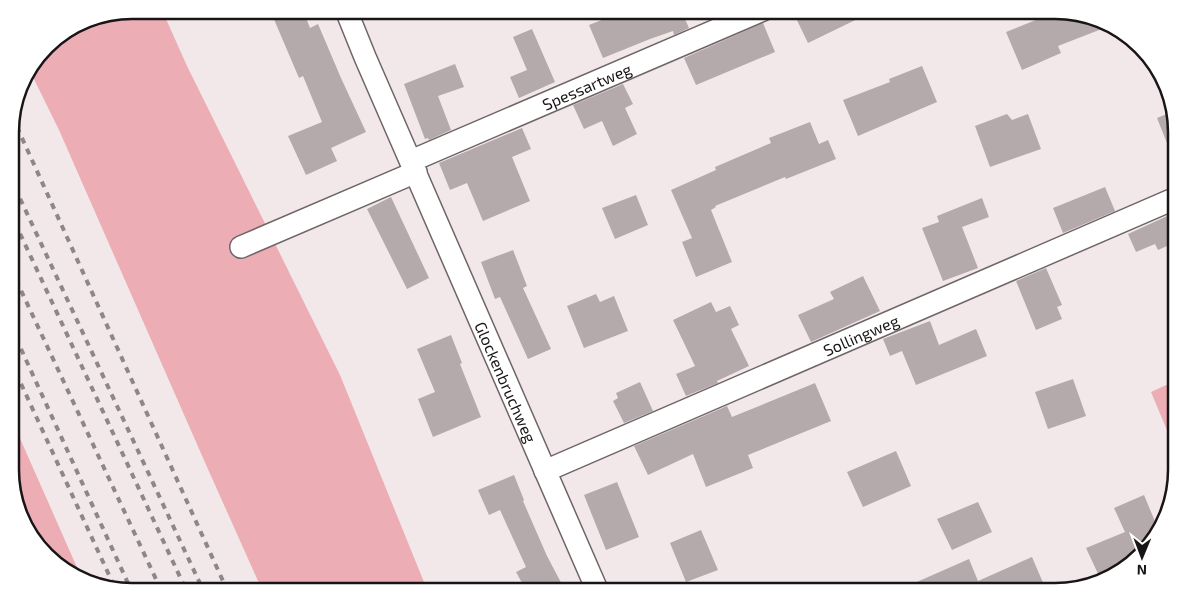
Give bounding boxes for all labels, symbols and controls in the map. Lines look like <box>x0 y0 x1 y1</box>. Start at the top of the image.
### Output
street label: Spessartweg <box>539 58 634 113</box>
street label: Sollingweg <box>820 310 901 359</box>
street label: Glockenbruchweg <box>472 318 541 445</box>
north arrow <box>1117 532 1167 582</box>
text: N <box>1137 562 1147 579</box>

